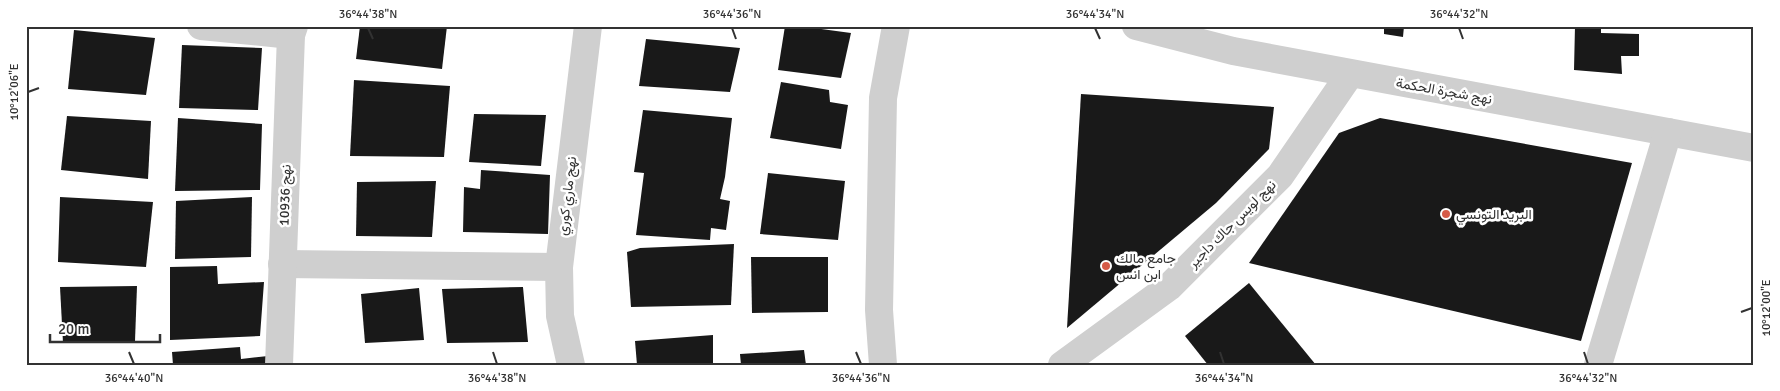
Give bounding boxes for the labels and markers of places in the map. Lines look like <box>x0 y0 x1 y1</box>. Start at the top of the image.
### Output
place label: البريد التونسي <box>1456 206 1532 226</box>
marker: البريد التونسي <box>1440 208 1452 220</box>
place label: جامع مالك ابن انس <box>1116 250 1176 283</box>
marker: جامع مالك ابن انس <box>1100 260 1112 272</box>

